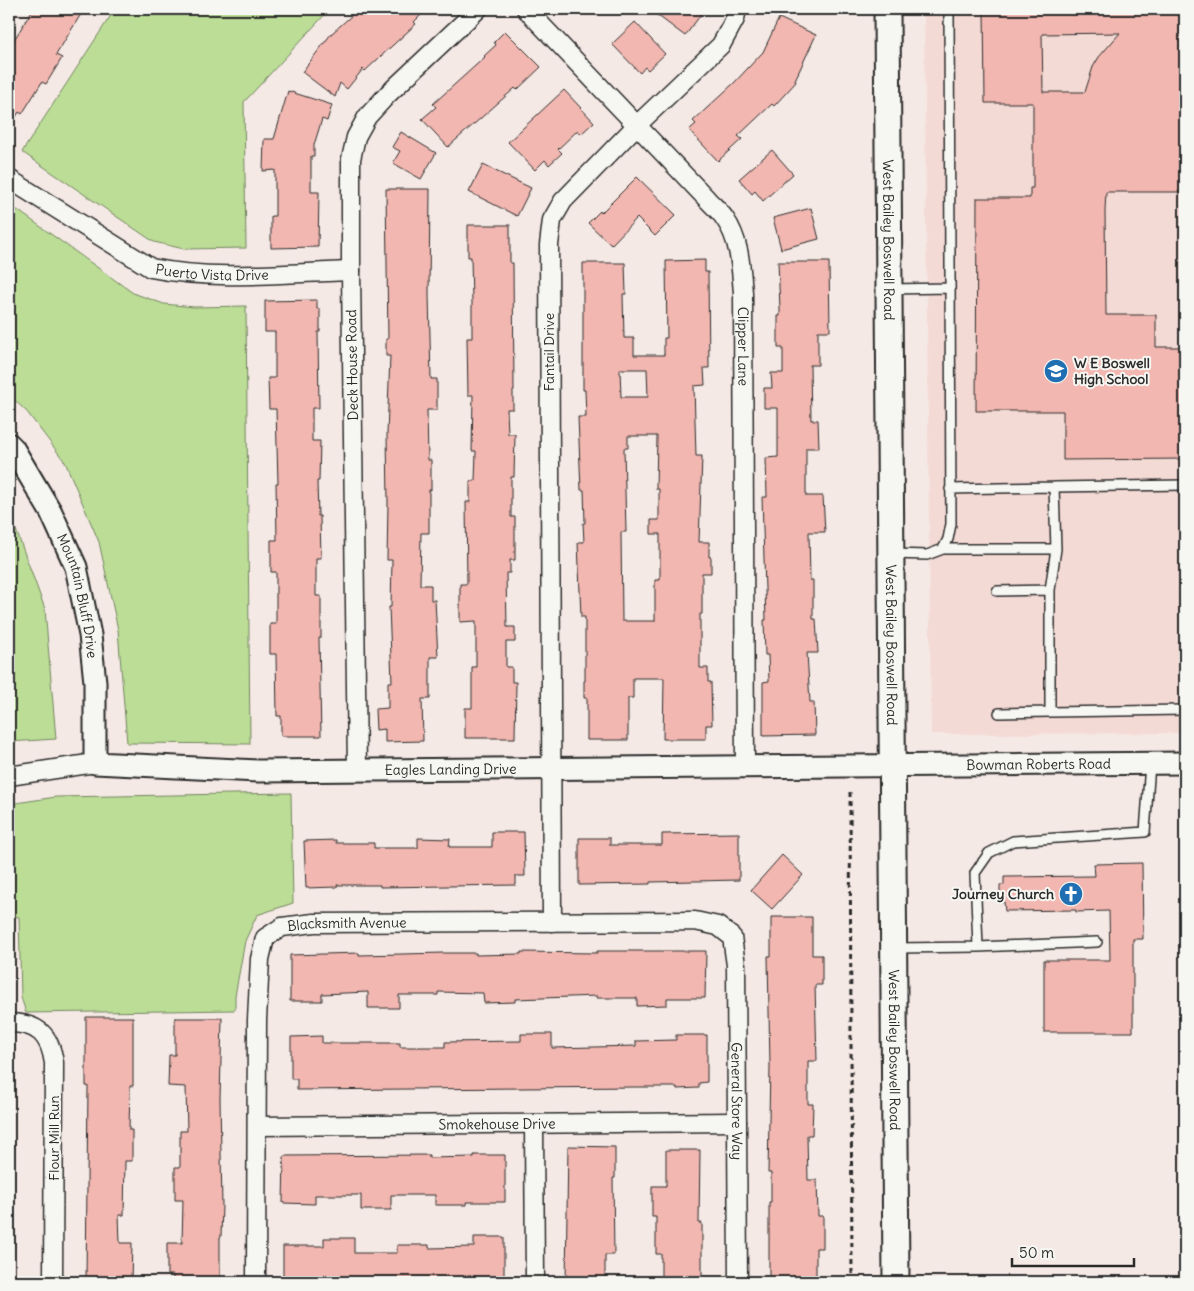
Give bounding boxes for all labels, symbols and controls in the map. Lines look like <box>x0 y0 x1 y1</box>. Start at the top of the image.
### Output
street label: West Bailey Boswell Road <box>879 159 898 321</box>
street label: Puerto Vista Drive <box>154 260 269 284</box>
street label: Clipper Lane <box>734 307 752 386</box>
street label: Deck House Road <box>342 309 362 421</box>
street label: Fantail Drive <box>540 313 558 391</box>
place label: W E Boswell High School <box>1074 354 1150 388</box>
school or university icon: W E Boswell High School <box>1043 358 1069 384</box>
street label: Mountain Bluff Drive <box>53 531 101 659</box>
street label: West Bailey Boswell Road <box>882 564 901 726</box>
street label: Bowman Roberts Road <box>966 755 1111 774</box>
street label: Eagles Landing Drive <box>385 760 516 779</box>
church icon: Journey Church <box>1058 881 1084 907</box>
place label: Journey Church <box>952 885 1054 903</box>
street label: Blacksmith Avenue <box>286 914 407 935</box>
street label: West Bailey Boswell Road <box>885 969 904 1131</box>
street label: General Store Way <box>727 1042 746 1160</box>
street label: Flour Mill Run <box>45 1095 63 1181</box>
street label: Smokehouse Drive <box>438 1115 556 1133</box>
scale bar <box>1012 1236 1134 1268</box>
text: 50 m <box>1019 1243 1054 1262</box>

